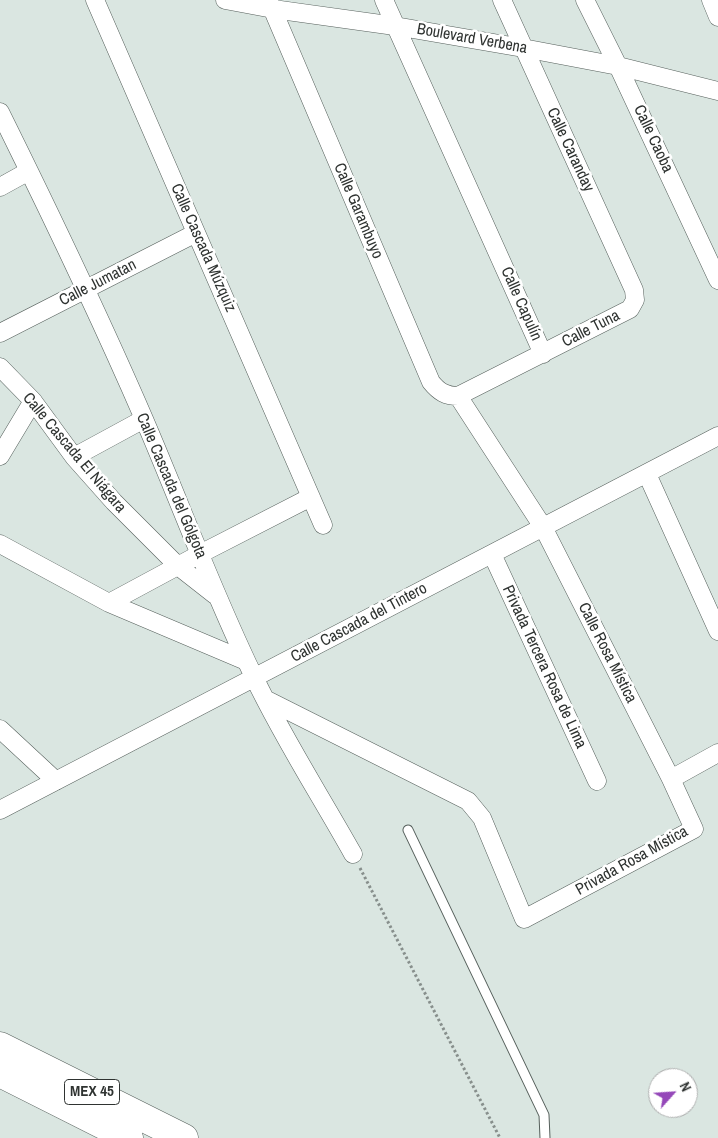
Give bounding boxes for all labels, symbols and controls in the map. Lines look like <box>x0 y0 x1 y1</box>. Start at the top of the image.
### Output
street label: Boulevard Verbena <box>415 20 529 58</box>
street label: Calle Caoba <box>629 102 677 176</box>
street label: Calle Caranday <box>542 105 598 195</box>
street label: Calle Garambuyo <box>329 160 387 262</box>
street label: Calle Cascada Múzquiz <box>166 181 240 315</box>
street label: Calle Jumatan <box>56 255 140 311</box>
street label: Calle Capulín <box>496 264 546 344</box>
street label: Calle Tuna <box>559 306 623 352</box>
street label: Calle Cascada El Niágara <box>18 389 130 517</box>
street label: Calle Cascada del Gólgota <box>132 410 210 562</box>
street label: Calle Cascada del Tintero <box>288 579 430 667</box>
street label: Privada Tercera Rosa de Lima <box>498 582 590 752</box>
street label: Calle Rosa Mística <box>573 600 641 706</box>
street label: Privada Rosa Mística <box>572 822 692 900</box>
north arrow <box>648 1068 698 1118</box>
text: N <box>676 1079 695 1095</box>
road number: MEX 45 <box>64 1080 120 1104</box>

